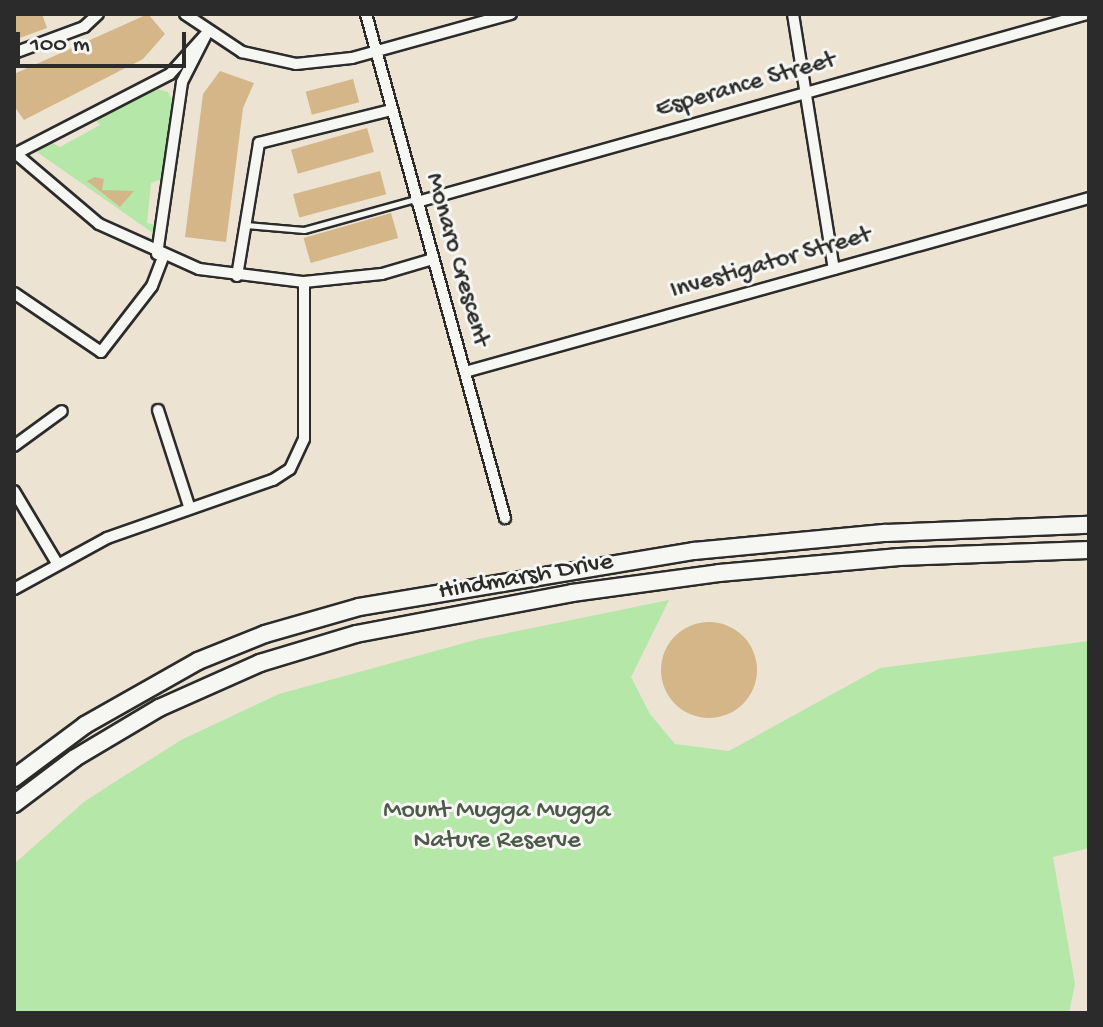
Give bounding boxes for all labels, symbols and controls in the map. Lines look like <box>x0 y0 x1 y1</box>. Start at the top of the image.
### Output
scale bar <box>20 16 190 66</box>
text: 100 m <box>30 31 90 60</box>
street label: Esperance Street <box>652 45 840 127</box>
street label: Monaro Crescent <box>416 170 496 350</box>
street label: Investigator Street <box>667 220 875 308</box>
street label: Hindmarsh Drive <box>436 547 616 609</box>
park label: Mount Mugga Mugga Nature Reserve <box>383 796 611 858</box>

